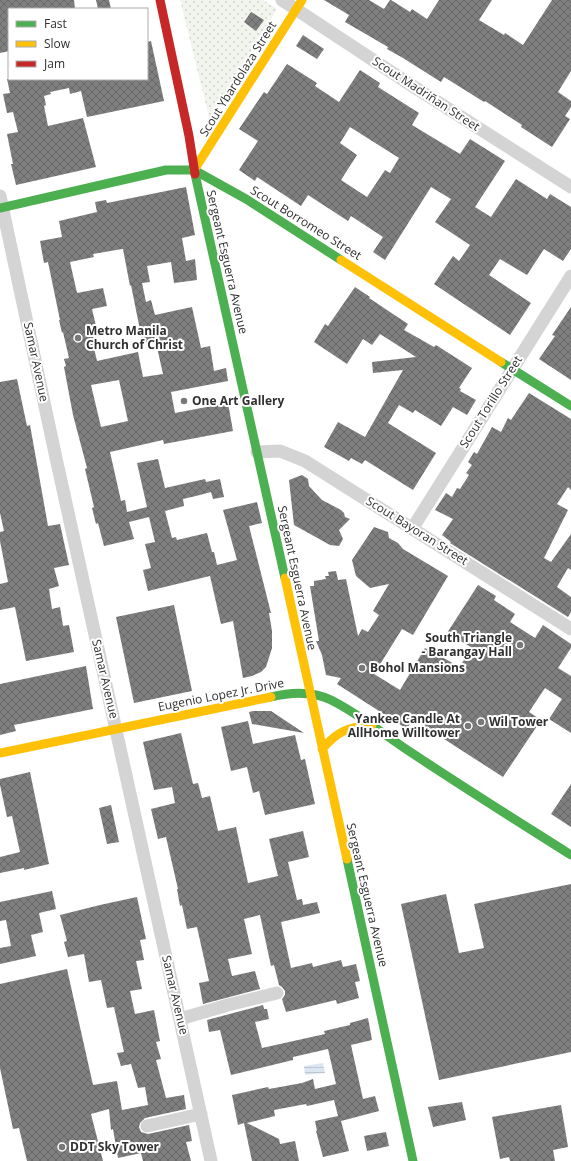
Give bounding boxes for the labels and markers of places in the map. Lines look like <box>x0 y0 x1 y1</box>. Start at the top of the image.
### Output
place label: Metro Manila Church of Christ <box>86 322 183 353</box>
marker: Metro Manila Church of Christ <box>73 333 83 343</box>
place label: One Art Gallery <box>192 392 285 409</box>
marker: One Art Gallery <box>179 396 189 406</box>
place label: South Triangle - Barangay Hall <box>421 629 512 660</box>
marker: South Triangle - Barangay Hall <box>515 640 525 650</box>
place label: Bohol Mansions <box>370 659 465 676</box>
marker: Bohol Mansions <box>357 663 367 673</box>
place label: Yankee Candle At AllHome Willtower <box>348 710 461 741</box>
place label: Wil Tower <box>489 713 549 730</box>
marker: Wil Tower <box>476 717 486 727</box>
marker: Yankee Candle At AllHome Willtower <box>463 721 473 731</box>
place label: DDT Sky Tower <box>70 1138 160 1155</box>
marker: DDT Sky Tower <box>57 1142 67 1152</box>

